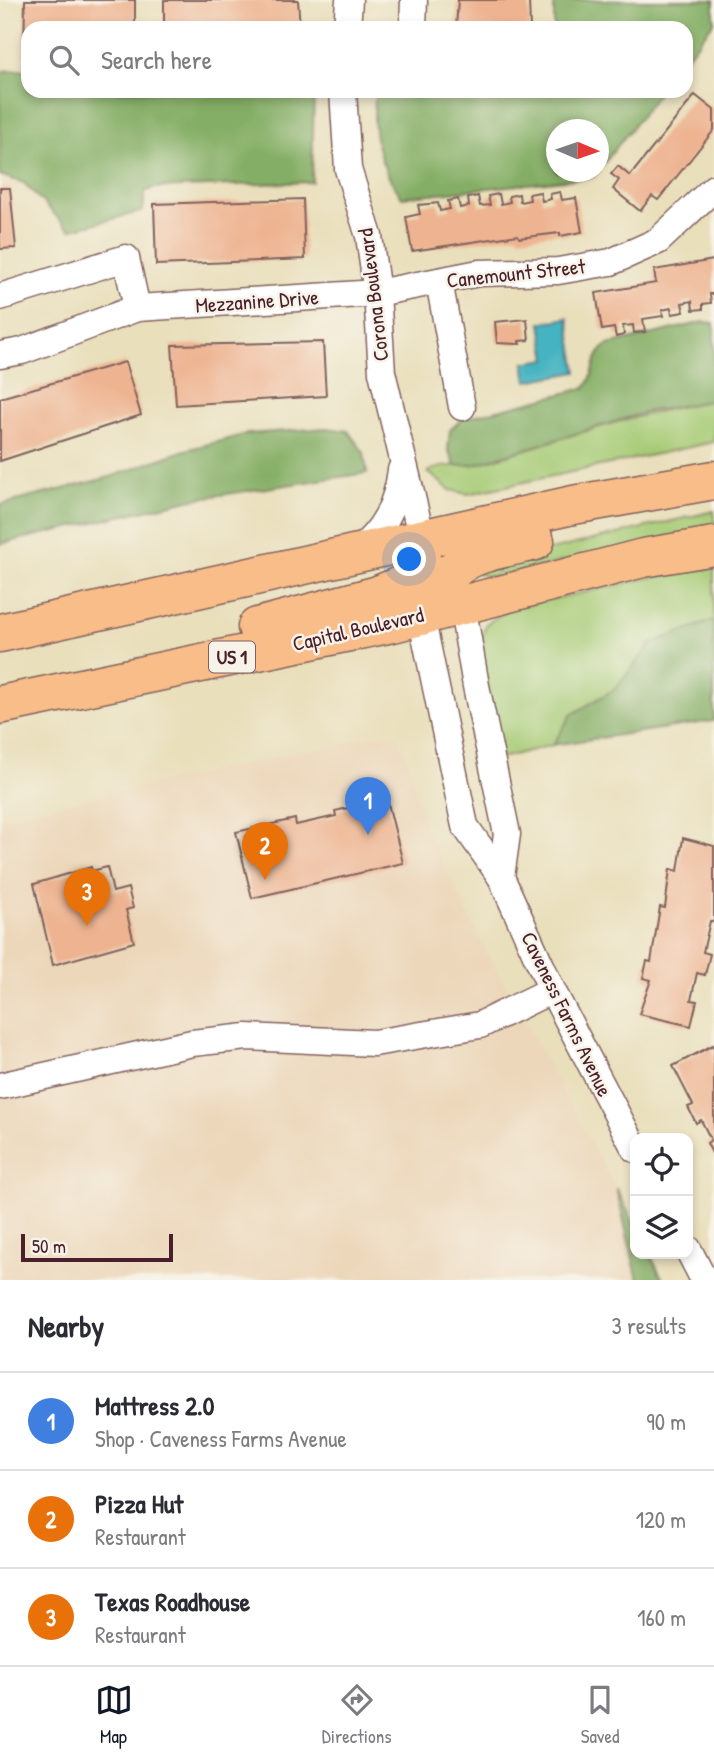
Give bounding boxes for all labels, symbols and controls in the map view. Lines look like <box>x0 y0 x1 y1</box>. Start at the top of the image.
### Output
search box <box>21 21 693 98</box>
icon: search <box>45 41 83 79</box>
text: Search here <box>101 42 212 77</box>
north arrow <box>546 119 609 182</box>
street label: Corona Boulevard <box>350 227 396 363</box>
street label: Canemount Street <box>445 251 587 295</box>
street label: Mezzanine Drive <box>194 282 320 320</box>
your location <box>392 542 426 576</box>
street label: Capital Boulevard <box>290 600 426 658</box>
road number: US 1 <box>209 642 255 672</box>
pin: 1 <box>345 777 391 835</box>
pin: 2 <box>242 822 288 880</box>
pin: 3 <box>64 868 110 926</box>
street label: Caveness Farms Avenue <box>515 927 619 1101</box>
map controls <box>630 1133 693 1259</box>
button: locate <box>630 1133 693 1196</box>
button: layers <box>630 1196 693 1259</box>
scale bar <box>21 1231 173 1263</box>
text: 50 m <box>32 1233 66 1259</box>
text: Nearby <box>28 1306 104 1346</box>
text: 3 results <box>611 1310 686 1341</box>
text: Mattress 2.0 <box>95 1388 214 1423</box>
text: 1 <box>47 1406 55 1437</box>
text: 90 m <box>646 1406 686 1437</box>
text: Shop · Caveness Farms Avenue <box>95 1423 347 1454</box>
text: Pizza Hut <box>95 1486 183 1521</box>
text: 2 <box>46 1504 56 1535</box>
text: 120 m <box>636 1504 686 1535</box>
text: Restaurant <box>95 1521 186 1552</box>
text: Texas Roadhouse <box>95 1584 250 1619</box>
text: 3 <box>46 1602 56 1633</box>
text: 160 m <box>637 1602 686 1633</box>
text: Restaurant <box>95 1619 186 1650</box>
tab: Map <box>95 1681 133 1749</box>
tab: Directions <box>322 1681 392 1749</box>
tab: Saved <box>581 1681 619 1749</box>

